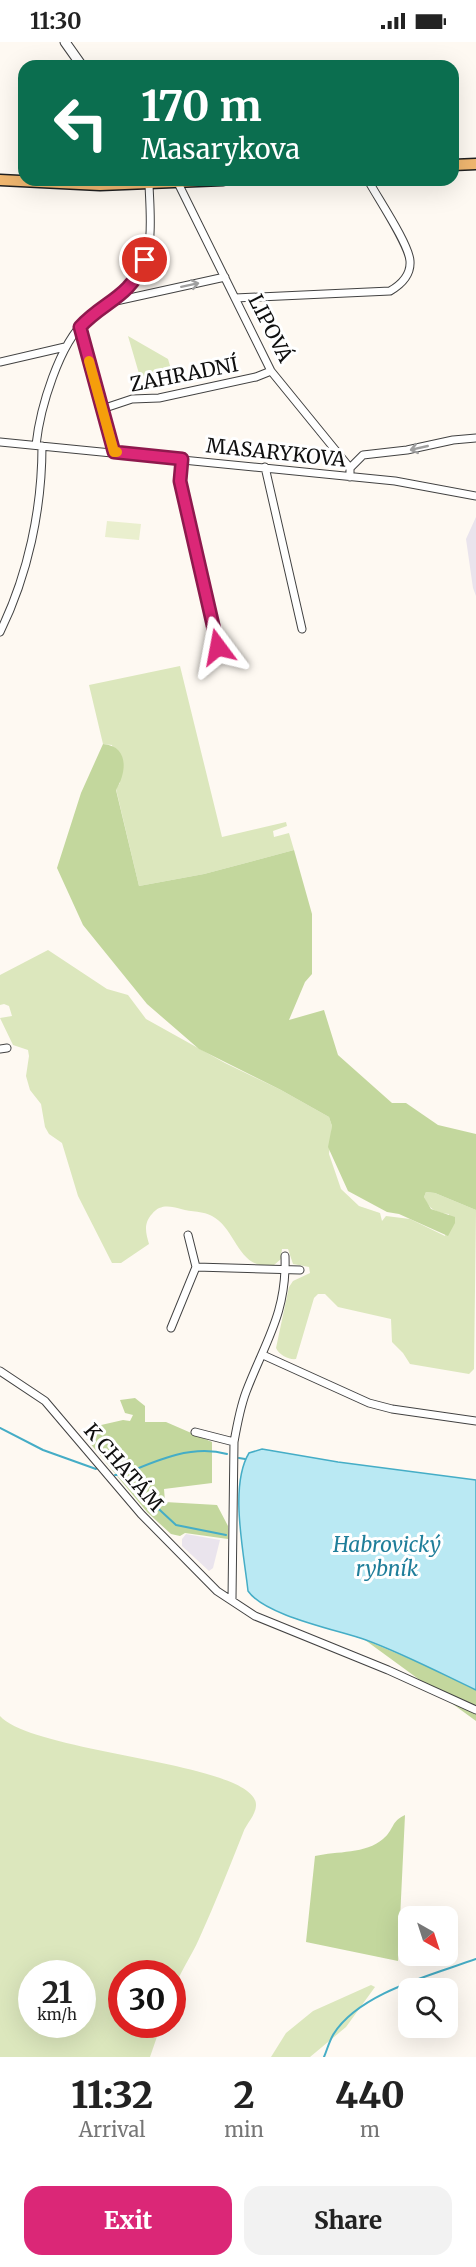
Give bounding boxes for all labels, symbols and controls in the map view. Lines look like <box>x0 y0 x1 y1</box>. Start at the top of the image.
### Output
text: 11:30 <box>30 7 82 35</box>
text: 170 m <box>141 80 262 132</box>
icon: left <box>42 84 120 162</box>
text: Masarykova <box>141 132 300 166</box>
pin <box>119 234 170 285</box>
icon: arrive <box>128 243 161 276</box>
one-way arrow <box>180 279 199 290</box>
street label: LIPOVÁ <box>243 289 301 367</box>
street label: ZAHRADNÍ <box>127 349 240 397</box>
street label: MASARYKOVA <box>205 432 348 472</box>
one-way arrow <box>409 442 428 454</box>
position arrow <box>186 615 250 679</box>
street label: K CHATÁM <box>79 1416 171 1516</box>
water label: Habrovický rybník <box>332 1531 441 1582</box>
north arrow <box>398 1906 458 1966</box>
map controls <box>398 1906 458 2038</box>
speed limit sign: 30 <box>108 1960 186 2038</box>
text: 21 <box>42 1973 72 2011</box>
button: search <box>398 1978 458 2038</box>
text: km/h <box>37 2005 77 2024</box>
text: 11:32 <box>71 2073 153 2118</box>
text: 2 <box>233 2073 255 2118</box>
text: 440 <box>335 2073 405 2118</box>
text: Arrival <box>79 2117 146 2142</box>
text: min <box>224 2117 264 2142</box>
text: m <box>360 2117 380 2142</box>
button: Exit <box>24 2186 232 2255</box>
button: Share <box>244 2186 452 2255</box>

